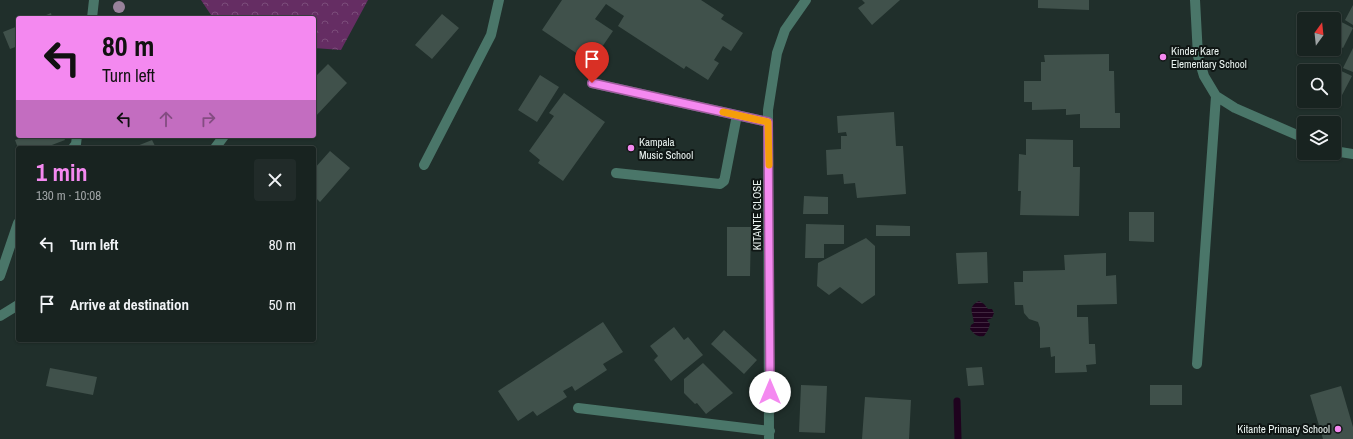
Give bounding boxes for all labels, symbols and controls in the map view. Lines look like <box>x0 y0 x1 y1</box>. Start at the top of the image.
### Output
north arrow <box>1297 12 1341 56</box>
map controls <box>1297 12 1341 160</box>
text: 80 m <box>102 27 154 65</box>
icon: left <box>36 32 88 84</box>
pin <box>575 42 609 83</box>
place label: Kinder Kare Elementary School <box>1171 44 1247 71</box>
icon: arrive <box>581 48 603 70</box>
marker: Kinder Kare Elementary School <box>1158 52 1168 62</box>
text: Turn left <box>102 63 155 88</box>
button: search <box>1297 64 1341 108</box>
icon: left <box>113 108 135 130</box>
icon: ahead <box>155 108 177 130</box>
icon: right <box>197 108 219 130</box>
button: layers <box>1297 116 1341 160</box>
place label: Kampala Music School <box>639 135 693 162</box>
marker: Kampala Music School <box>626 143 636 153</box>
text: 1 min <box>36 156 87 188</box>
button: close <box>254 159 296 201</box>
street label: KITANTE CLOSE <box>750 180 764 250</box>
text: 130 m · 10:08 <box>36 187 101 204</box>
icon: left <box>36 233 58 255</box>
text: Turn left <box>70 234 118 255</box>
text: 80 m <box>269 234 296 255</box>
icon: arrive <box>36 293 58 315</box>
text: Arrive at destination <box>70 294 189 315</box>
text: 50 m <box>269 294 296 315</box>
position arrow <box>749 371 791 413</box>
place label: Kitante Primary School <box>1237 422 1330 436</box>
marker: Kitante Primary School <box>1333 424 1343 434</box>

